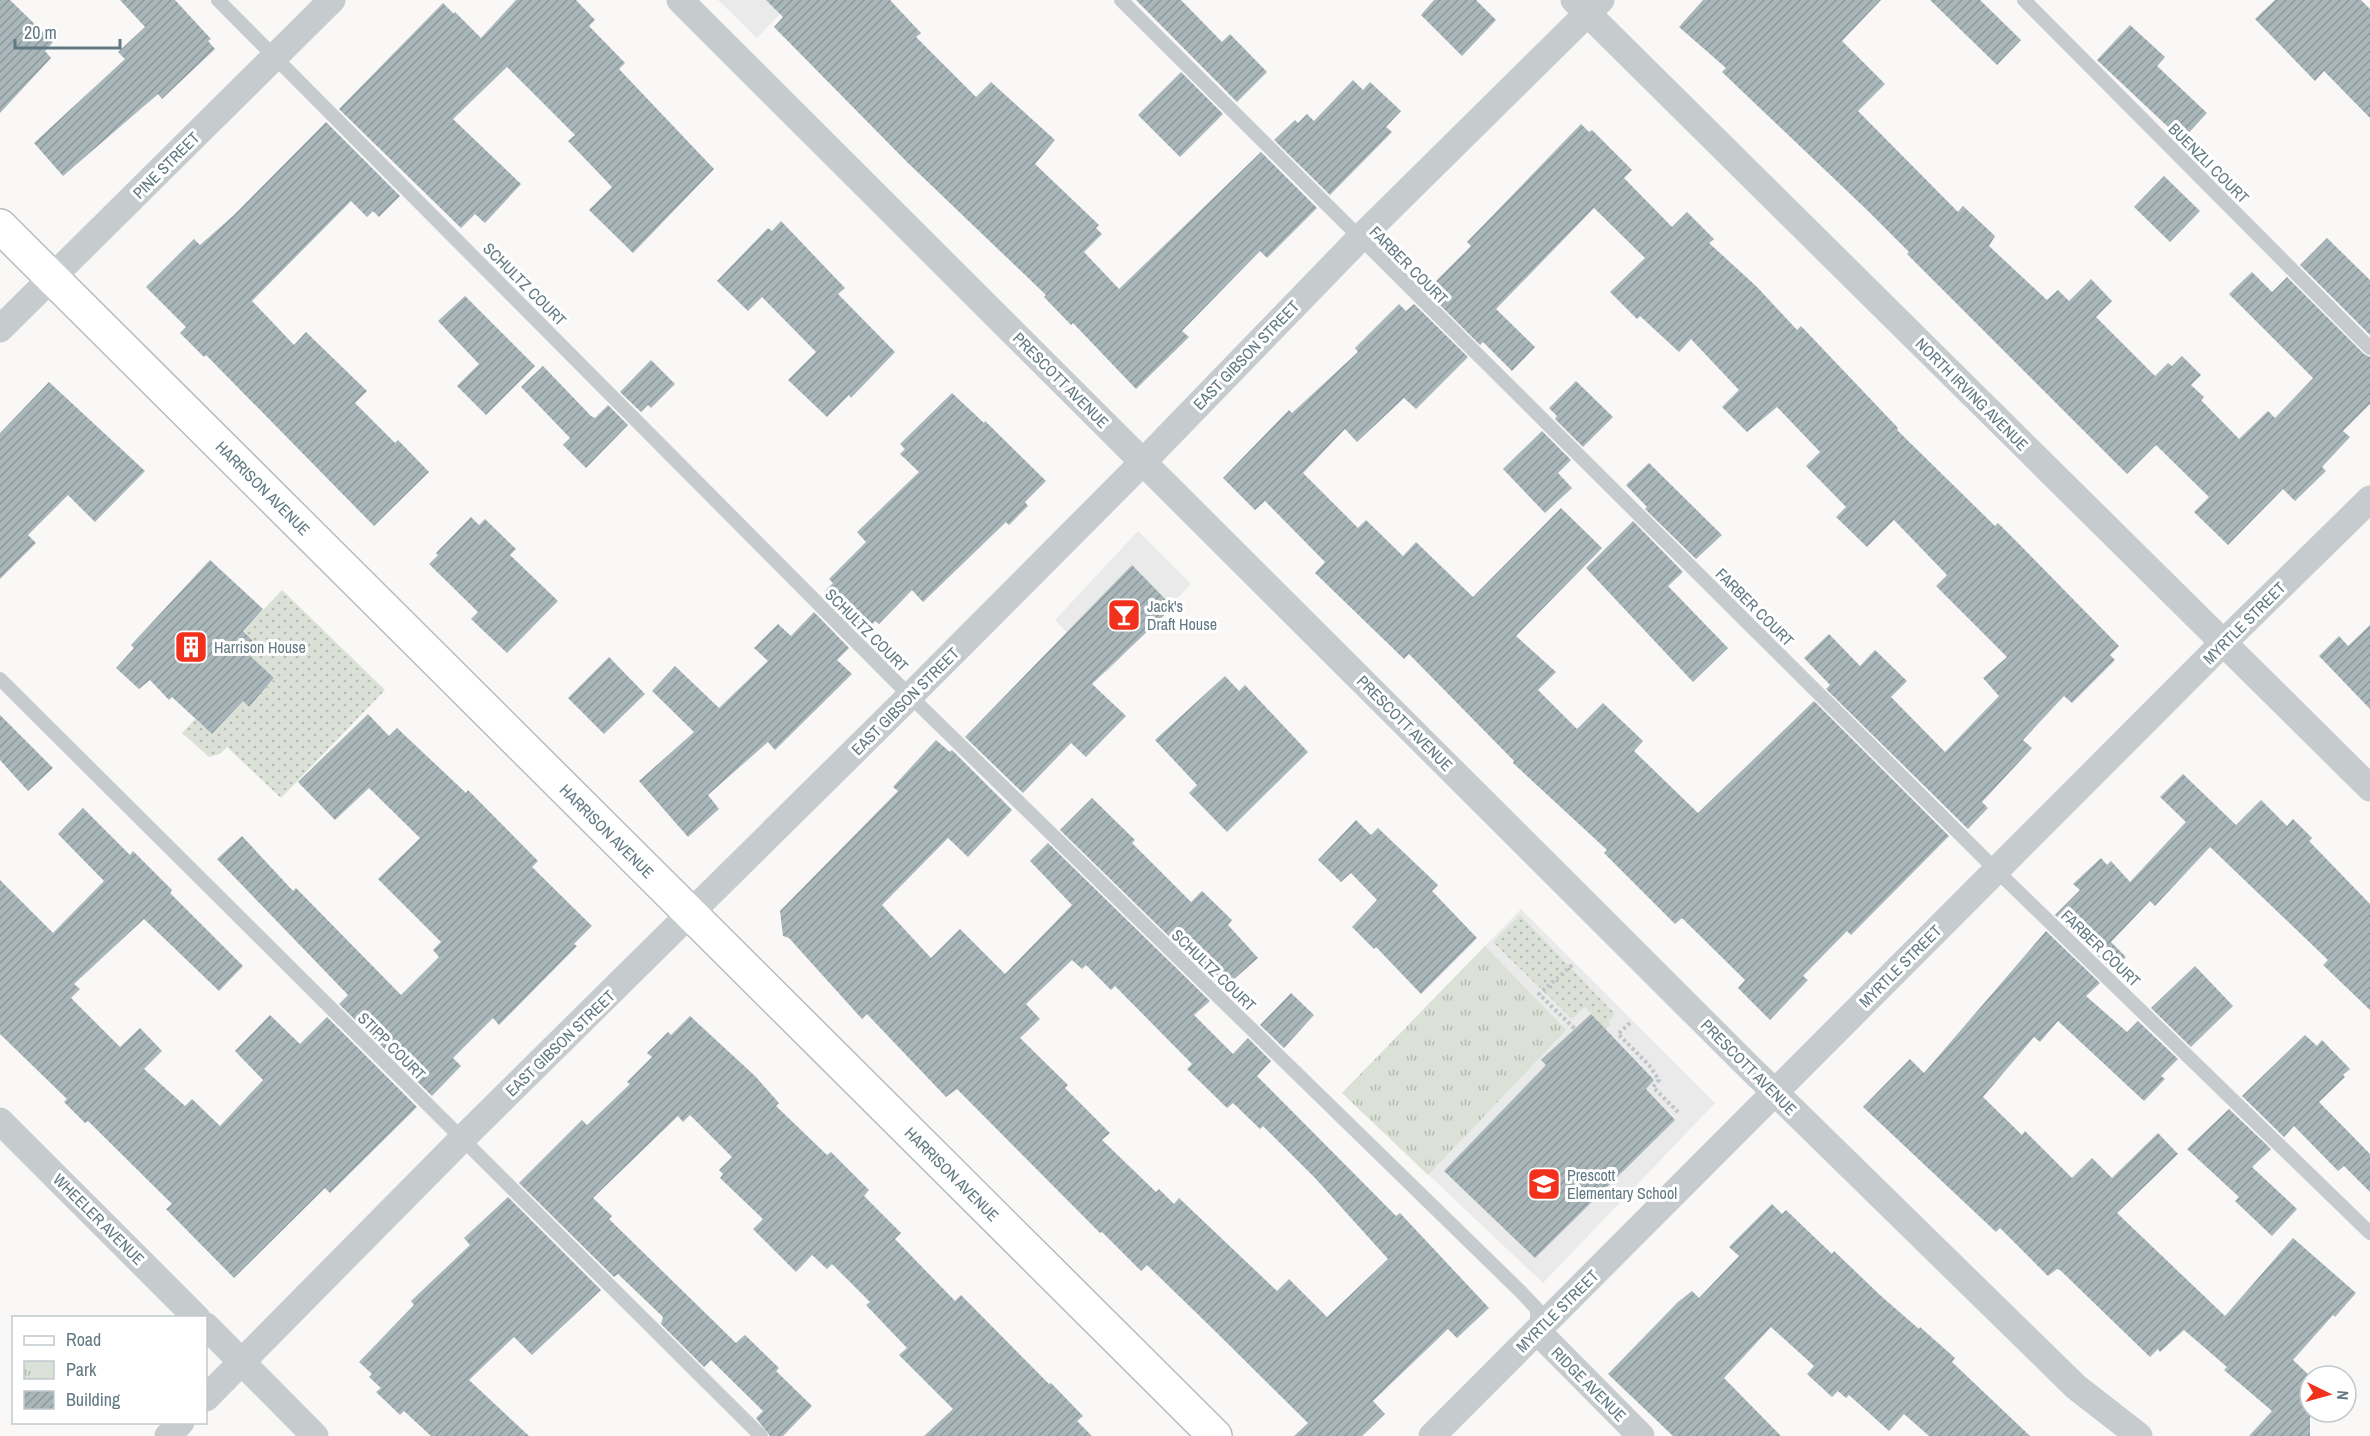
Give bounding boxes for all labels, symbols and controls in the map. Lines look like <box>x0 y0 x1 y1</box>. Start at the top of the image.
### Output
scale bar <box>15 12 120 50</box>
text: 20 m <box>24 20 57 45</box>
street label: BUENZLI COURT <box>2164 118 2254 208</box>
street label: PINE STREET <box>128 127 204 203</box>
street label: FARBER COURT <box>1365 221 1453 309</box>
street label: SCHULTZ COURT <box>478 237 572 331</box>
street label: EAST GIBSON STREET <box>1188 296 1304 414</box>
street label: PRESCOTT AVENUE <box>1008 327 1114 433</box>
street label: NORTH IRVING AVENUE <box>1911 333 2033 455</box>
street label: HARRISON AVENUE <box>211 436 315 540</box>
street label: FARBER COURT <box>1711 563 1799 651</box>
street label: MYRTLE STREET <box>2198 577 2290 669</box>
street label: SCHULTZ COURT <box>820 583 914 677</box>
place label: Jack's Draft House <box>1147 595 1217 635</box>
bar icon: Jack's Draft House <box>1106 597 1142 633</box>
building icon: Harrison House <box>173 629 209 665</box>
place label: Harrison House <box>214 636 306 658</box>
street label: EAST GIBSON STREET <box>846 642 964 760</box>
street label: PRESCOTT AVENUE <box>1352 670 1458 776</box>
street label: HARRISON AVENUE <box>555 779 659 883</box>
street label: FARBER COURT <box>2056 904 2146 992</box>
street label: MYRTLE STREET <box>1854 920 1946 1012</box>
street label: SCHULTZ COURT <box>1167 924 1261 1016</box>
street label: EAST GIBSON STREET <box>501 985 619 1101</box>
street label: STIPP COURT <box>353 1007 431 1085</box>
street label: PRESCOTT AVENUE <box>1696 1014 1802 1120</box>
street label: HARRISON AVENUE <box>900 1122 1004 1226</box>
place label: Prescott Elementary School <box>1567 1164 1677 1204</box>
school or university icon: Prescott Elementary School <box>1526 1166 1562 1202</box>
street label: WHEELER AVENUE <box>49 1169 149 1269</box>
street label: MYRTLE STREET <box>1511 1265 1603 1357</box>
legend <box>12 1316 207 1424</box>
text: Road <box>66 1327 101 1352</box>
street label: RIDGE AVENUE <box>1547 1342 1631 1426</box>
text: Park <box>66 1357 97 1382</box>
north arrow <box>2298 1364 2358 1424</box>
text: Building <box>66 1387 121 1412</box>
text: N <box>2332 1390 2354 1401</box>

